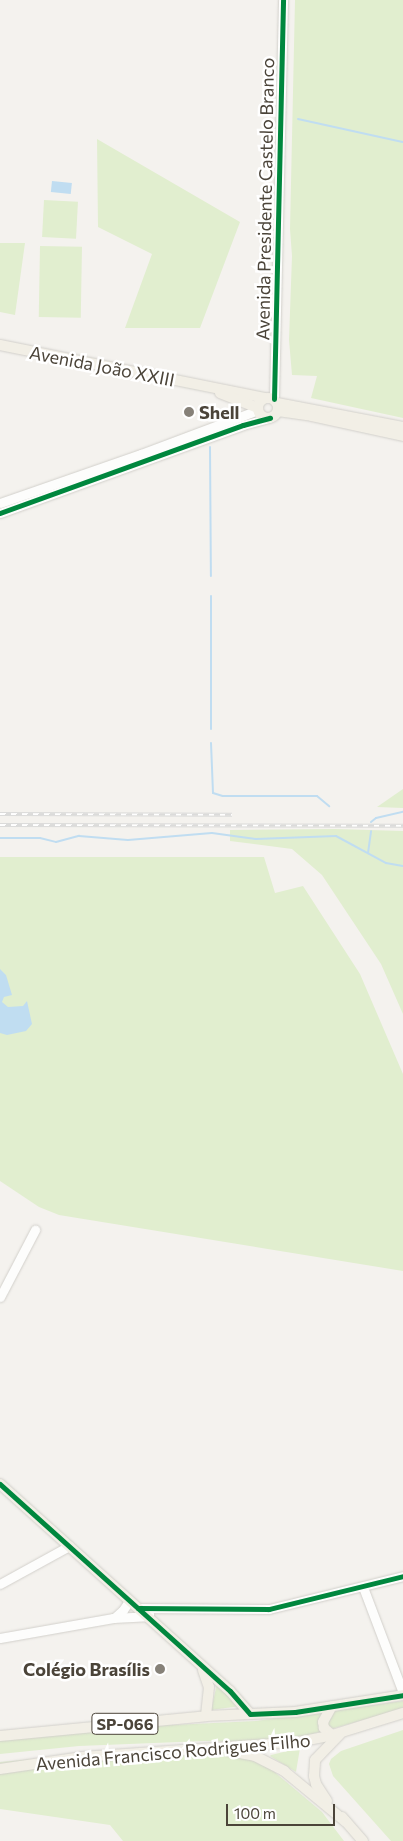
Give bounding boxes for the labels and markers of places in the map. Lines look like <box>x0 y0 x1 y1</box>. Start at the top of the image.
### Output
place label: Shell <box>199 401 240 423</box>
marker: Shell <box>183 406 195 418</box>
place label: Colégio Brasílis <box>23 1658 150 1680</box>
marker: Colégio Brasílis <box>154 1663 166 1675</box>

